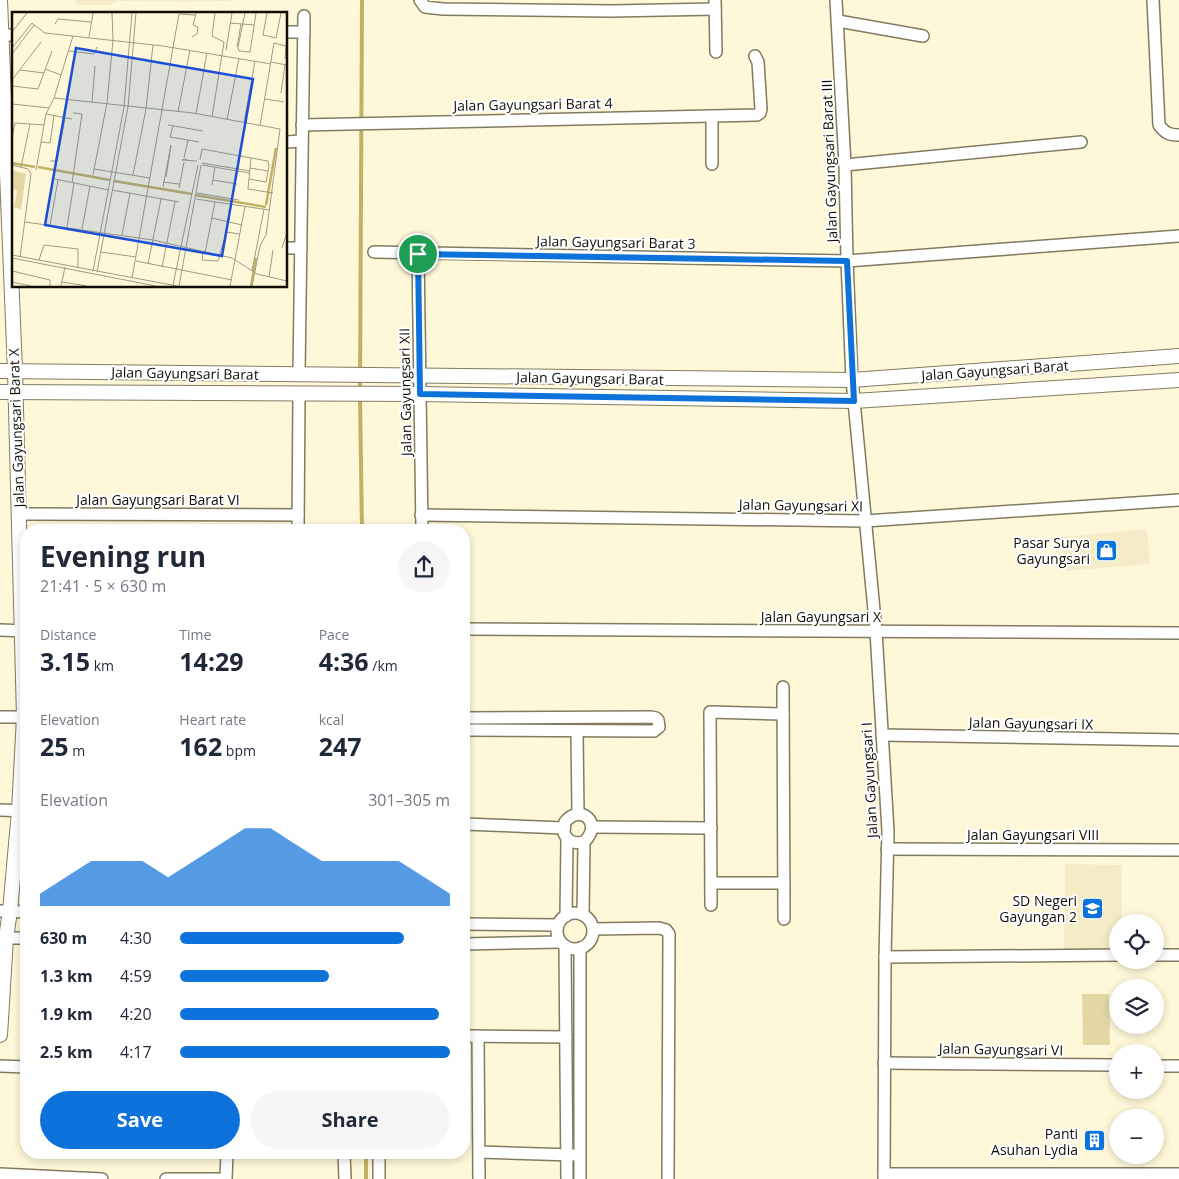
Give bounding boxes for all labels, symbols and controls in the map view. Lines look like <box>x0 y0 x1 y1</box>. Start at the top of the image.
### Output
inset map <box>12 12 288 288</box>
street label: Jalan Gayungsari Barat III <box>817 79 841 245</box>
street label: Jalan Gayungsari Barat 4 <box>451 93 613 115</box>
street label: Jalan Gayungsari Barat 3 <box>534 231 696 253</box>
pin <box>397 233 439 275</box>
icon: arrive <box>404 240 432 268</box>
street label: Jalan Gayungsari XII <box>394 328 416 458</box>
street label: Jalan Gayungsari Barat X <box>4 347 28 510</box>
street label: Jalan Gayungsari Barat <box>919 355 1069 385</box>
street label: Jalan Gayungsari Barat <box>109 362 259 384</box>
street label: Jalan Gayungsari Barat <box>514 367 664 389</box>
street label: Jalan Gayungsari Barat VI <box>74 490 240 509</box>
street label: Jalan Gayungsari XI <box>737 494 863 516</box>
place label: Pasar Surya Gayungsari <box>1013 533 1090 568</box>
text: Evening run <box>40 537 206 575</box>
shop icon: Pasar Surya Gayungsari <box>1094 538 1118 562</box>
button: share <box>398 541 450 593</box>
text: 21:41 · 5 × 630 m <box>40 575 166 597</box>
street label: Jalan Gayungsari X <box>759 607 882 626</box>
text: Distance <box>40 625 96 644</box>
text: Time <box>179 625 211 644</box>
text: Pace <box>319 625 349 644</box>
text: 3.15 <box>40 644 90 678</box>
text: 14:29 <box>179 644 244 678</box>
text: 4:36 <box>319 644 369 678</box>
text: km <box>90 656 114 675</box>
text: /km <box>369 656 398 675</box>
text: Elevation <box>40 710 99 729</box>
text: Heart rate <box>179 710 246 729</box>
text: kcal <box>319 710 344 729</box>
street label: Jalan Gayungsari IX <box>967 712 1094 734</box>
street label: Jalan Gayungsari I <box>856 722 882 840</box>
text: 25 <box>40 729 69 763</box>
text: 162 <box>179 729 222 763</box>
text: 247 <box>319 729 362 763</box>
text: m <box>69 741 85 760</box>
text: bpm <box>222 741 256 760</box>
text: Elevation <box>40 789 108 811</box>
text: 301–305 m <box>368 789 450 811</box>
street label: Jalan Gayungsari VIII <box>965 825 1099 844</box>
place label: SD Negeri Gayungan 2 <box>999 891 1077 926</box>
school or university icon: SD Negeri Gayungan 2 <box>1081 896 1105 920</box>
map controls <box>1109 914 1164 1164</box>
button: locate <box>1109 914 1164 969</box>
text: 630 m <box>40 927 87 949</box>
text: 4:30 <box>120 927 152 949</box>
text: 1.3 km <box>40 965 93 987</box>
text: 4:59 <box>120 965 152 987</box>
button: layers <box>1109 979 1164 1034</box>
text: 1.9 km <box>40 1003 93 1025</box>
text: 4:20 <box>120 1003 152 1025</box>
street label: Jalan Gayungsari VI <box>937 1038 1063 1060</box>
text: 2.5 km <box>40 1041 93 1063</box>
text: 4:17 <box>120 1041 152 1063</box>
button: + <box>1109 1044 1164 1099</box>
button: Save <box>40 1091 240 1149</box>
button: Share <box>250 1091 450 1149</box>
button: − <box>1109 1109 1164 1164</box>
place label: Panti Asuhan Lydia <box>991 1124 1078 1159</box>
building icon: Panti Asuhan Lydia <box>1082 1129 1106 1153</box>

